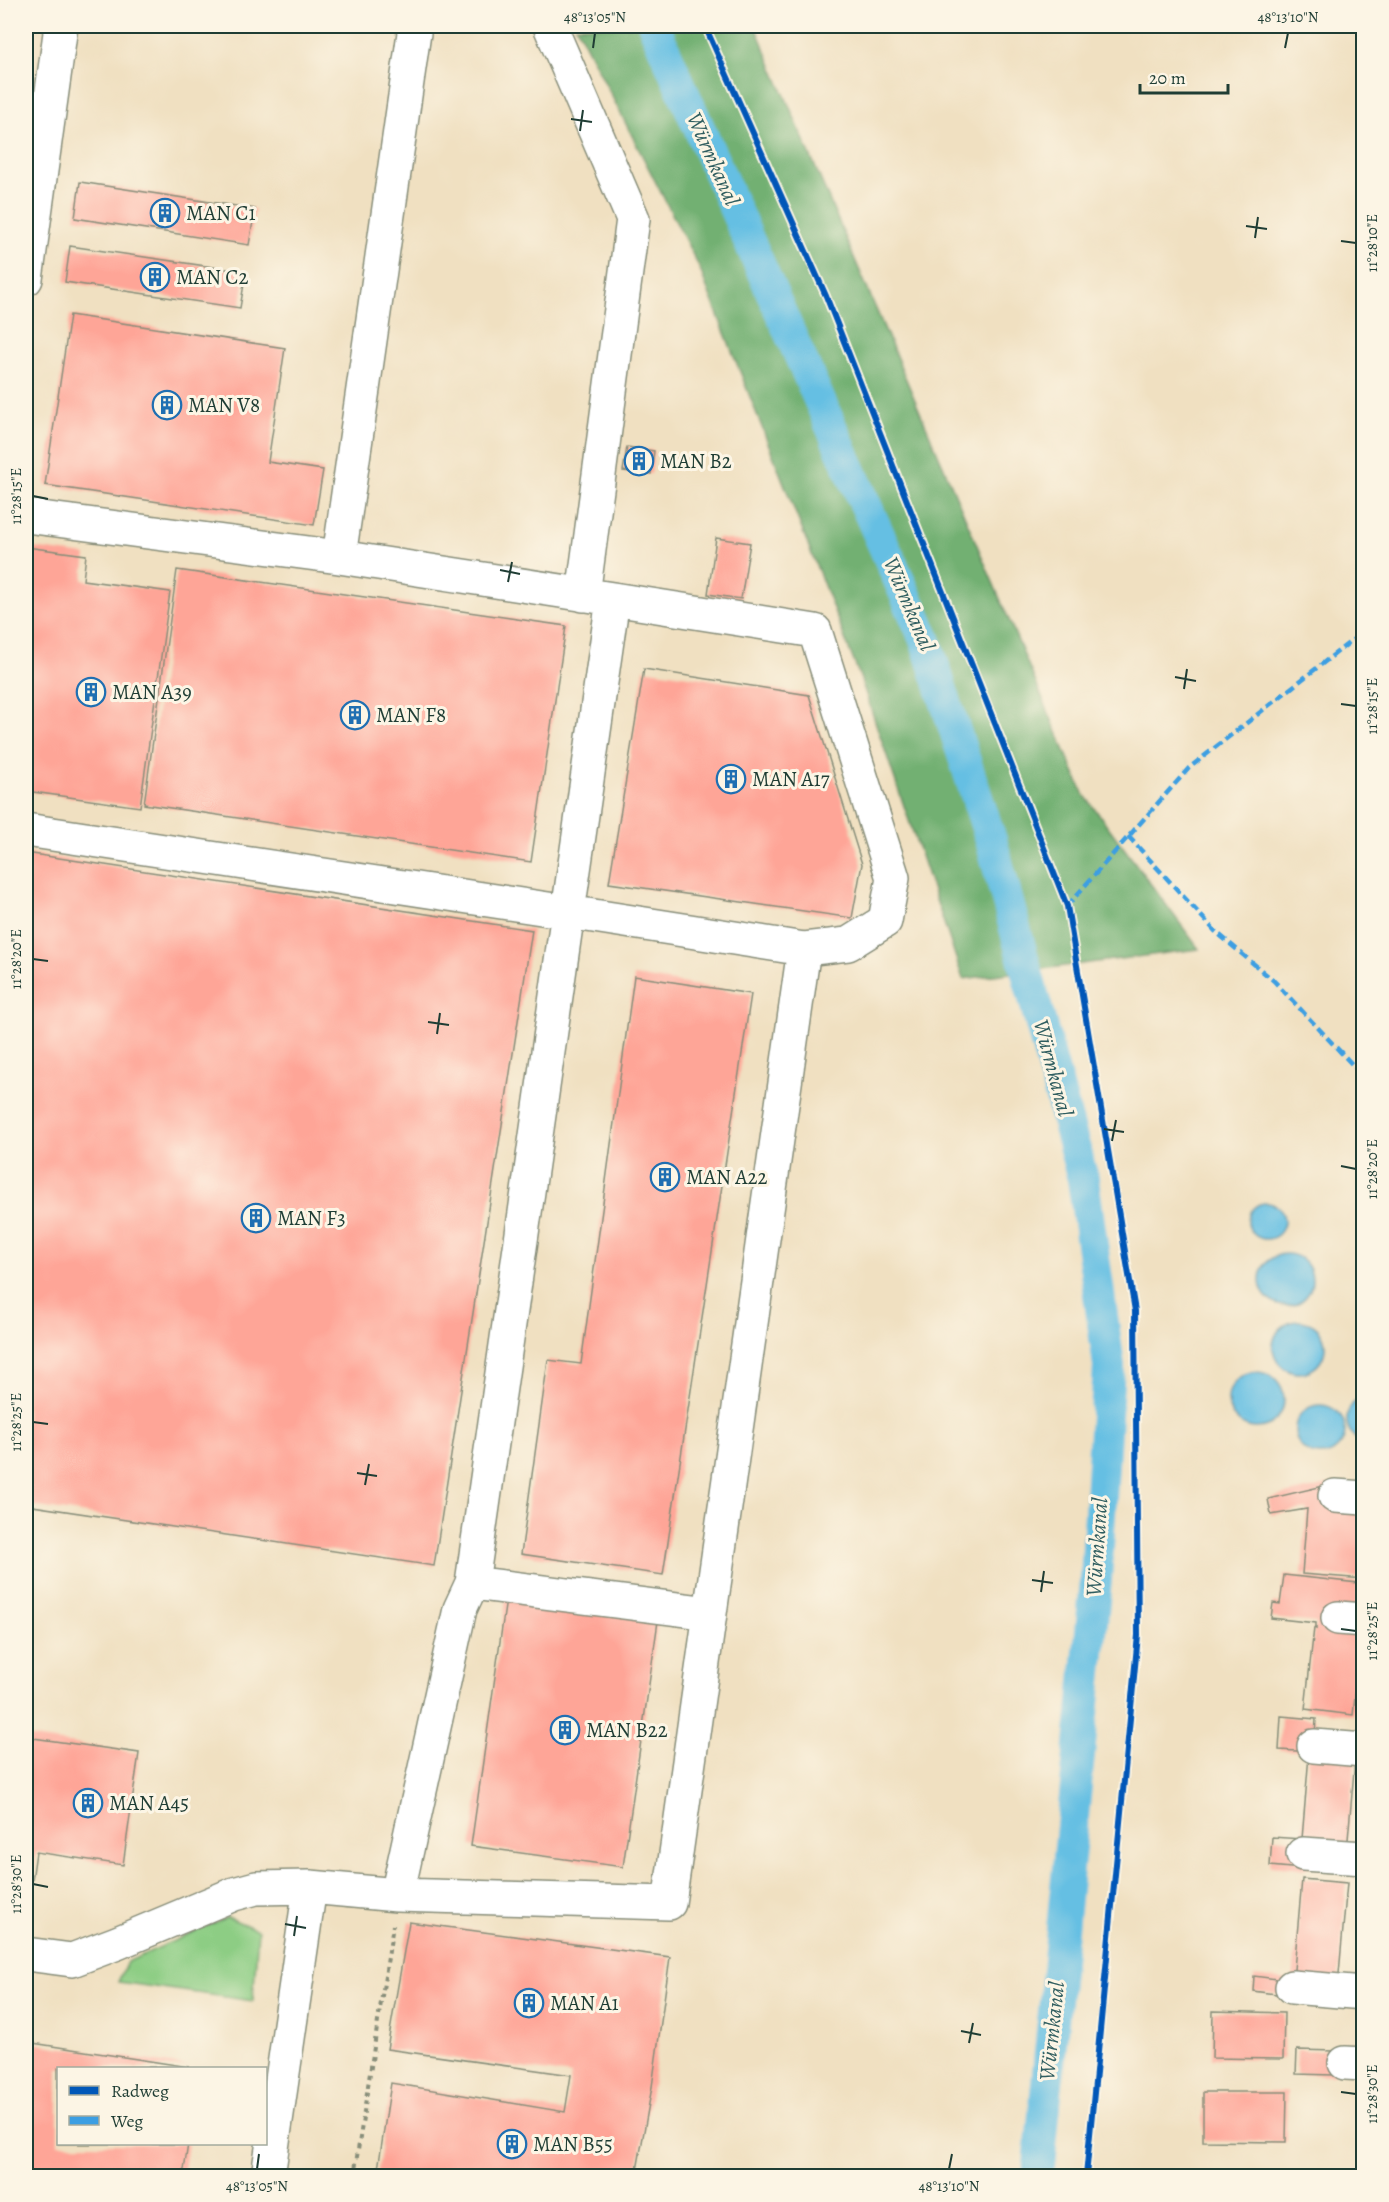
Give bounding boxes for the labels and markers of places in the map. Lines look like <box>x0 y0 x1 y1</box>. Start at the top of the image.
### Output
building icon: MAN C1 <box>149 197 181 229</box>
place label: MAN C1 <box>186 199 256 227</box>
building icon: MAN C2 <box>139 261 171 293</box>
place label: MAN C2 <box>176 263 248 291</box>
building icon: MAN V8 <box>151 389 183 421</box>
place label: MAN V8 <box>188 391 260 419</box>
building icon: MAN B2 <box>623 445 655 477</box>
place label: MAN B2 <box>660 447 732 475</box>
building icon: MAN A39 <box>75 676 107 708</box>
place label: MAN A39 <box>112 678 192 706</box>
building icon: MAN F8 <box>339 699 371 731</box>
place label: MAN F8 <box>376 701 446 729</box>
building icon: MAN A17 <box>715 763 747 795</box>
place label: MAN A17 <box>752 765 830 793</box>
building icon: MAN A22 <box>649 1161 681 1193</box>
place label: MAN A22 <box>686 1163 768 1191</box>
building icon: MAN F3 <box>240 1202 272 1234</box>
place label: MAN F3 <box>277 1204 346 1232</box>
building icon: MAN B22 <box>549 1714 581 1746</box>
place label: MAN B22 <box>586 1716 668 1744</box>
building icon: MAN A45 <box>72 1787 104 1819</box>
place label: MAN A45 <box>109 1789 189 1817</box>
building icon: MAN A1 <box>513 1987 545 2019</box>
place label: MAN A1 <box>550 1989 619 2017</box>
building icon: MAN B55 <box>496 2128 528 2160</box>
place label: MAN B55 <box>533 2130 613 2158</box>

